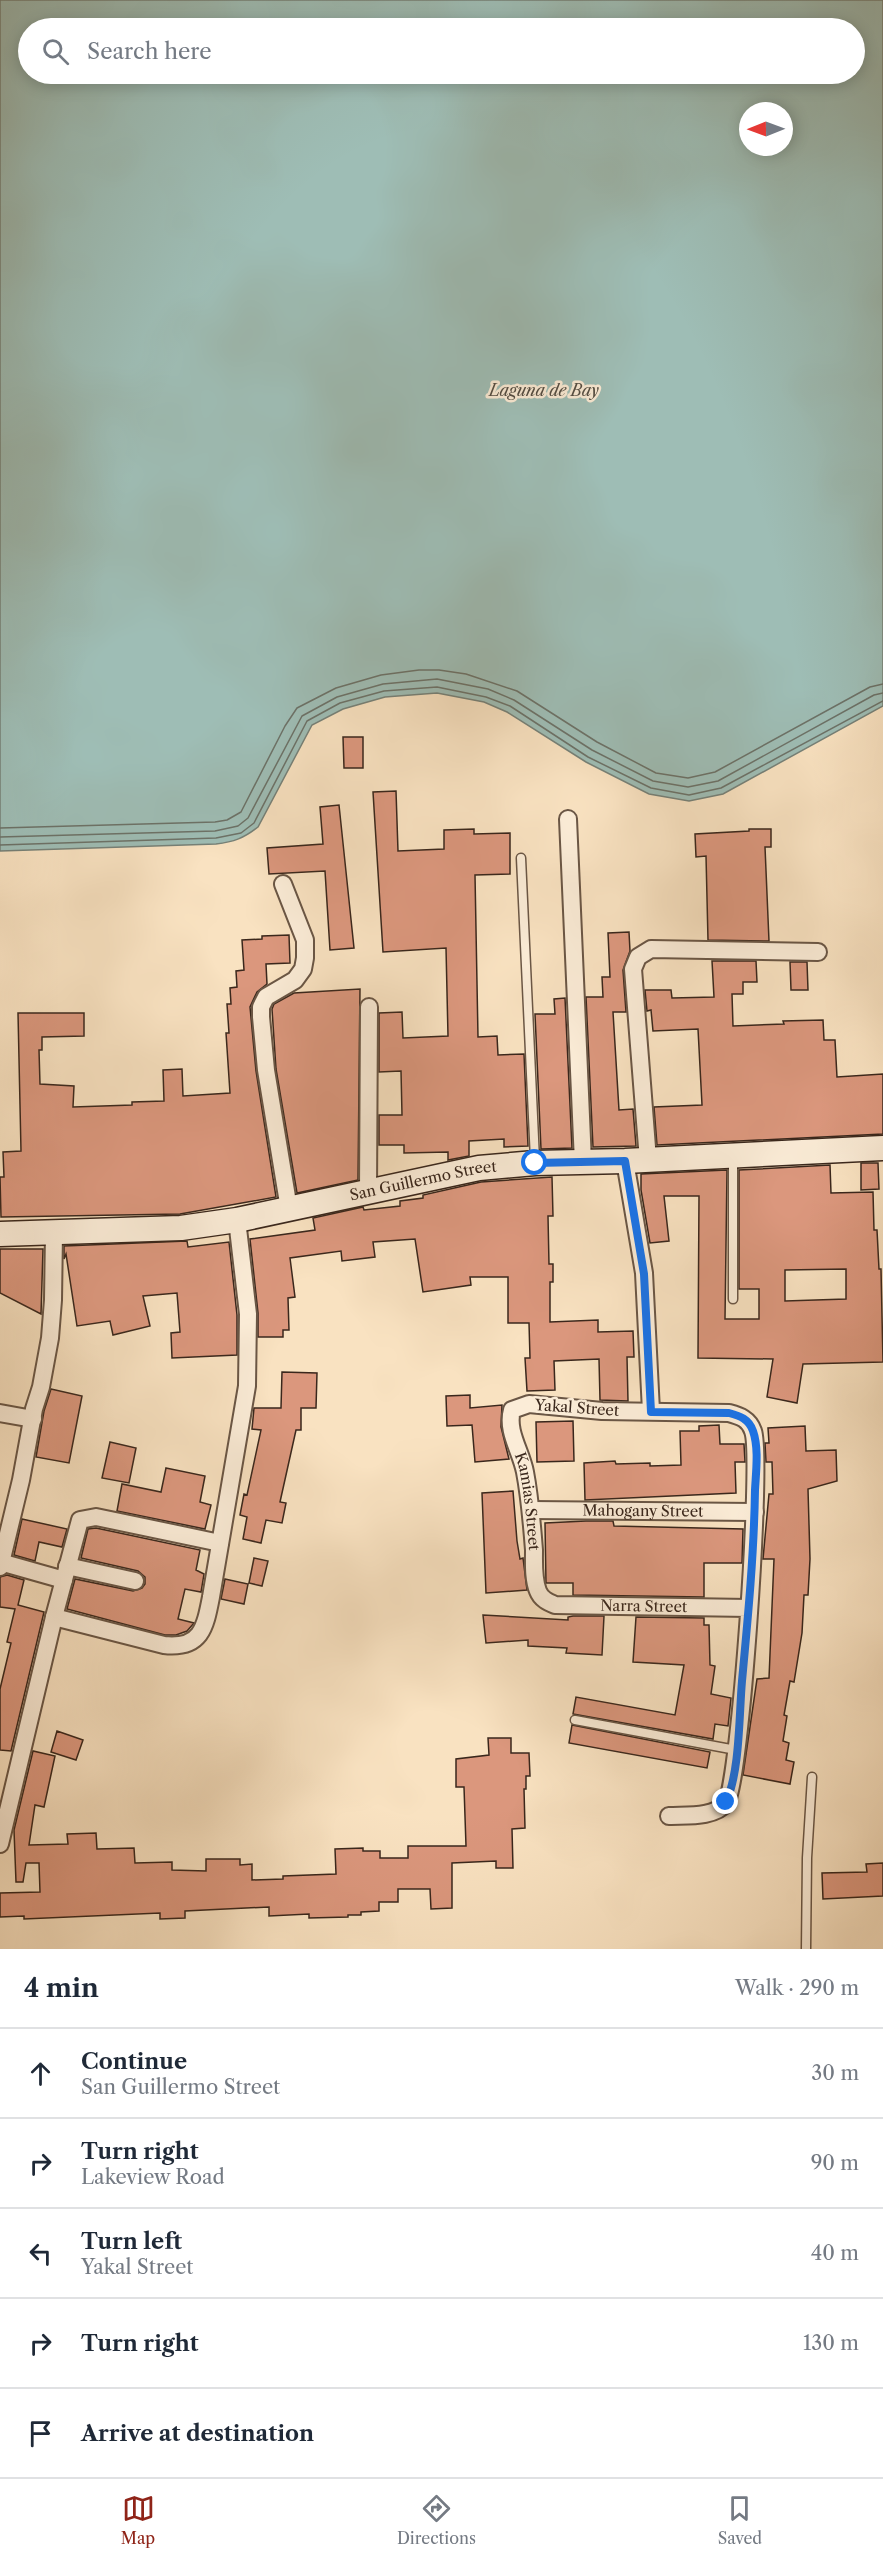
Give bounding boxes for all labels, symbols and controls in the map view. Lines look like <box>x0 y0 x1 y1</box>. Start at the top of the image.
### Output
search box <box>18 18 865 84</box>
icon: search <box>39 35 72 68</box>
text: Search here <box>87 38 212 65</box>
north arrow <box>739 102 793 156</box>
water label: Laguna de Bay <box>487 380 599 400</box>
route start <box>521 1149 547 1175</box>
street label: San Guillermo Street <box>348 1156 498 1205</box>
street label: Yakal Street <box>533 1395 620 1420</box>
street label: Kamias Street <box>511 1449 544 1552</box>
street label: Mahogany Street <box>583 1500 704 1521</box>
street label: Narra Street <box>600 1596 688 1616</box>
route end <box>712 1788 738 1814</box>
text: 4 min <box>24 1972 99 2004</box>
text: Walk · 290 m <box>735 1976 859 2000</box>
text: Continue <box>81 2048 187 2075</box>
icon: ahead <box>24 2057 57 2090</box>
text: 30 m <box>811 2061 859 2085</box>
text: San Guillermo Street <box>81 2075 280 2099</box>
text: Turn right <box>81 2138 199 2165</box>
icon: right <box>24 2147 57 2180</box>
text: 90 m <box>811 2151 859 2175</box>
text: Lakeview Road <box>81 2165 225 2189</box>
text: Turn left <box>81 2228 182 2255</box>
icon: left <box>24 2237 57 2270</box>
text: 40 m <box>811 2241 859 2265</box>
text: Yakal Street <box>81 2255 193 2279</box>
icon: right <box>24 2327 57 2360</box>
text: Turn right <box>81 2330 199 2357</box>
text: 130 m <box>803 2331 859 2355</box>
icon: arrive <box>24 2417 57 2450</box>
text: Arrive at destination <box>81 2420 314 2447</box>
tab: Map <box>121 2492 155 2548</box>
tab: Directions <box>397 2492 476 2548</box>
tab: Saved <box>718 2492 762 2548</box>

